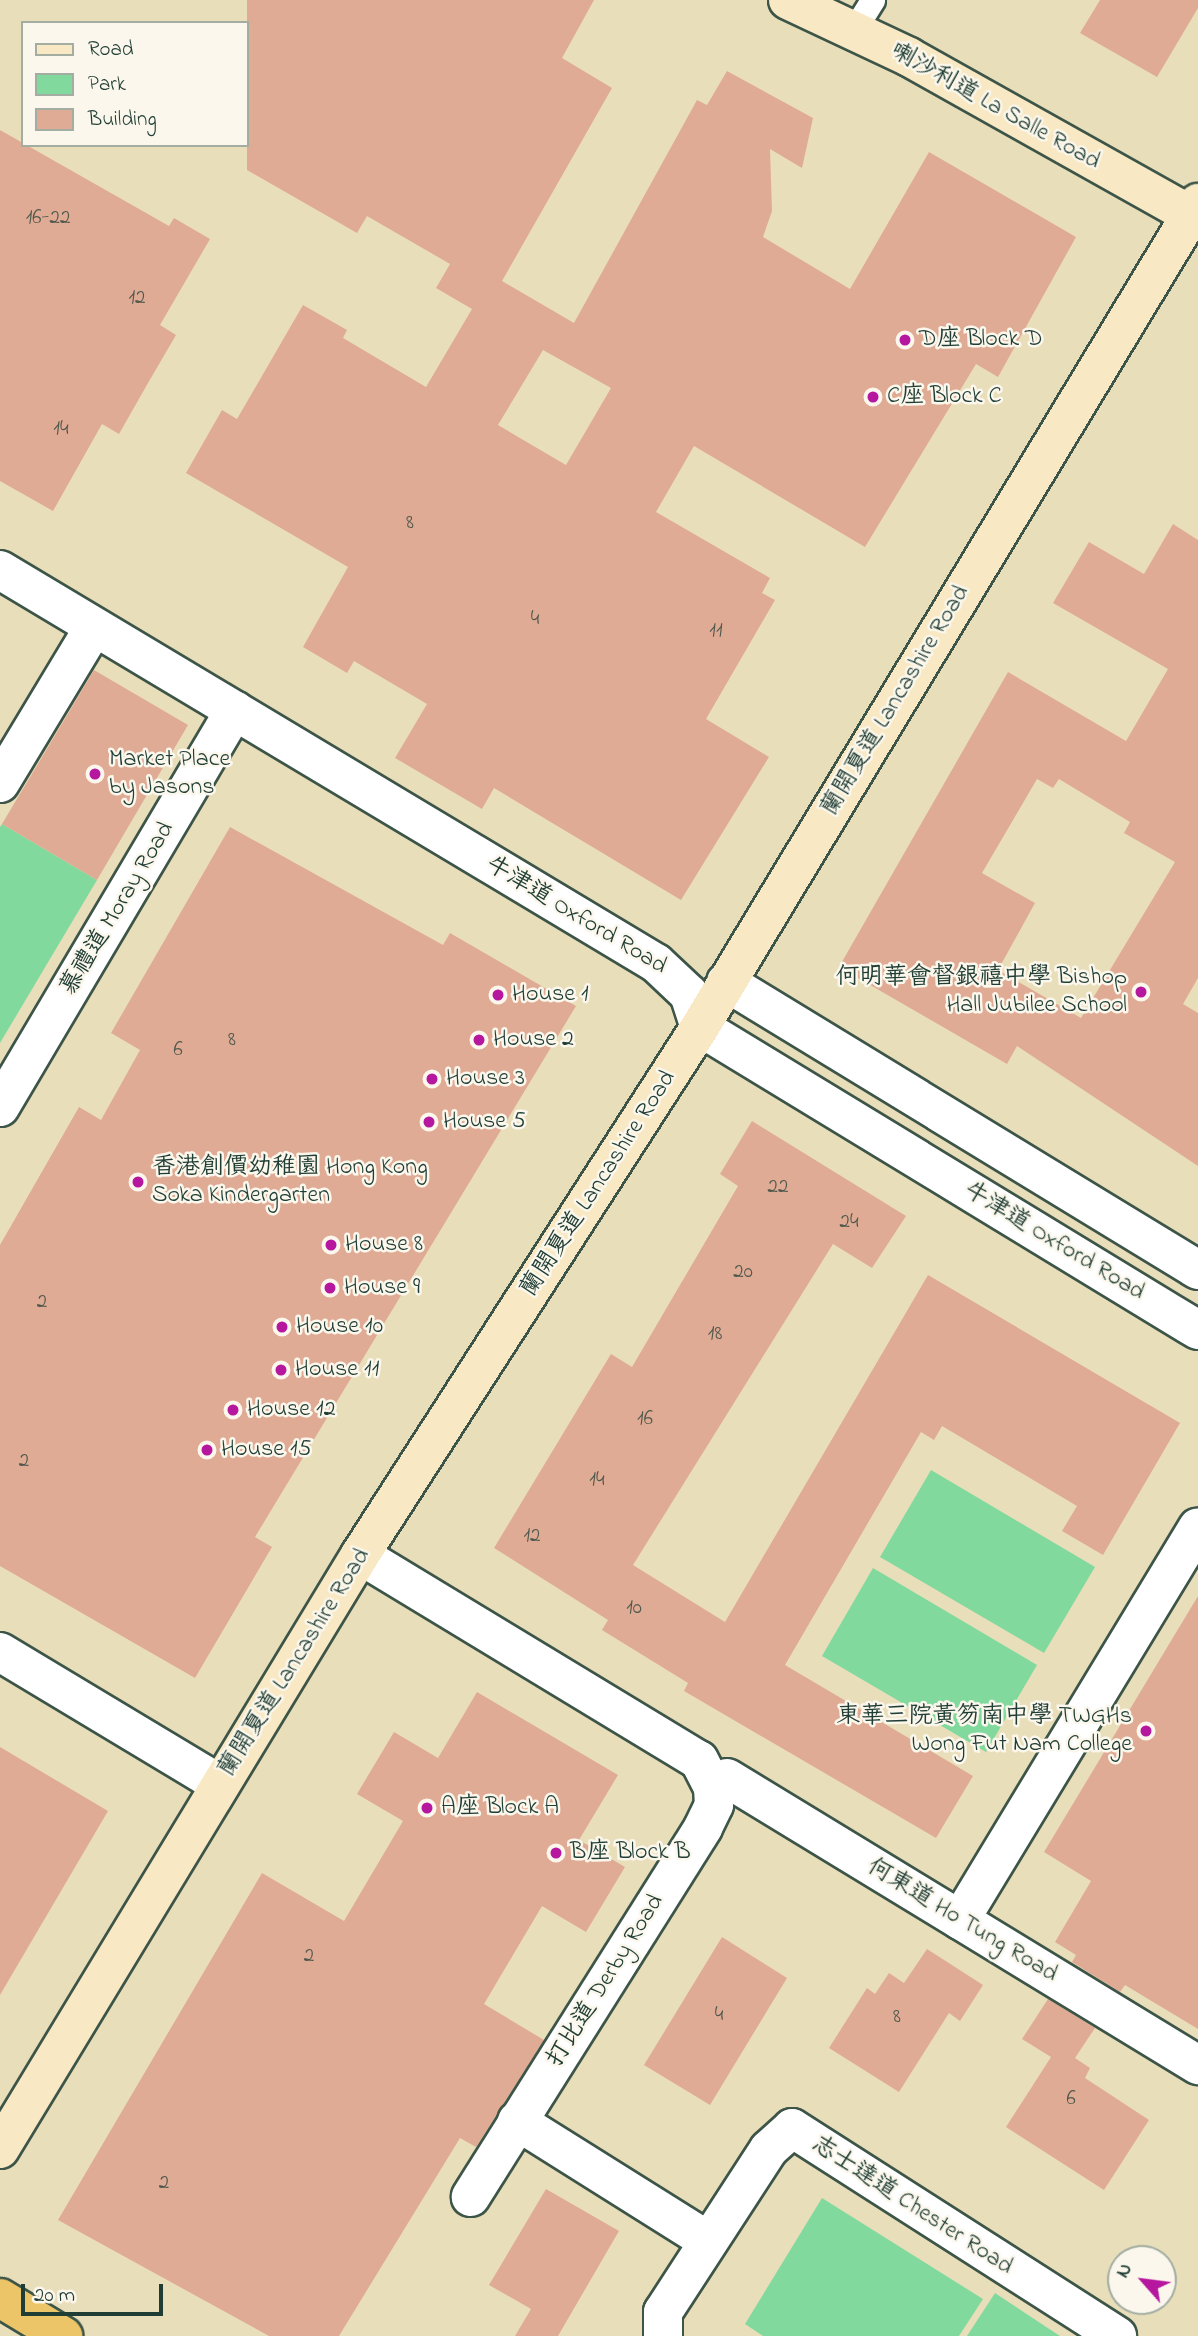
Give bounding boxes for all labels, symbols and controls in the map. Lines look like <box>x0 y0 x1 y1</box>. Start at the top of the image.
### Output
legend <box>21 21 248 147</box>
text: Road <box>88 35 134 65</box>
street label: 喇沙利道 La Salle Road <box>885 37 1105 177</box>
text: Park <box>88 70 126 100</box>
text: Building <box>88 105 157 135</box>
house number: 16-22 <box>26 205 70 231</box>
house number: 12 <box>128 285 146 311</box>
place label: D座 Block D <box>919 326 1043 354</box>
marker: D座 Block D <box>897 332 913 348</box>
place label: C座 Block C <box>887 383 1002 411</box>
marker: C座 Block C <box>865 389 881 405</box>
house number: 14 <box>53 416 69 442</box>
house number: 8 <box>406 510 414 536</box>
street label: 蘭開夏道 Lancashire Road <box>816 581 976 821</box>
house number: 4 <box>531 606 539 632</box>
house number: 11 <box>709 618 723 644</box>
place label: Market Place by Jasons <box>109 746 230 802</box>
marker: Market Place by Jasons <box>87 766 103 782</box>
street label: 慕禮道 Moray Road <box>55 817 181 1001</box>
street label: 牛津道 Oxford Road <box>480 851 672 981</box>
place label: 何明華會督銀禧中學 Bishop Hall Jubilee School <box>835 964 1127 1020</box>
place label: House 1 <box>512 981 589 1009</box>
marker: 何明華會督銀禧中學 Bishop Hall Jubilee School <box>1133 984 1149 1000</box>
marker: House 1 <box>490 987 506 1003</box>
place label: House 2 <box>493 1026 574 1054</box>
house number: 8 <box>228 1027 236 1053</box>
marker: House 2 <box>471 1032 487 1048</box>
house number: 6 <box>173 1037 183 1063</box>
place label: House 3 <box>446 1065 525 1093</box>
street label: 蘭開夏道 Lancashire Road <box>515 1066 683 1302</box>
marker: House 3 <box>424 1071 440 1087</box>
place label: House 5 <box>443 1108 526 1136</box>
marker: House 5 <box>421 1114 437 1130</box>
place label: 香港創價幼稚園 Hong Kong Soka Kindergarten <box>152 1154 428 1210</box>
marker: 香港創價幼稚園 Hong Kong Soka Kindergarten <box>130 1174 146 1190</box>
house number: 22 <box>768 1174 788 1200</box>
street label: 牛津道 Oxford Road <box>958 1177 1150 1307</box>
house number: 24 <box>839 1209 859 1235</box>
place label: House 8 <box>345 1231 423 1259</box>
marker: House 8 <box>323 1237 339 1253</box>
house number: 20 <box>733 1259 753 1285</box>
place label: House 9 <box>344 1274 420 1302</box>
marker: House 9 <box>322 1280 338 1296</box>
house number: 2 <box>37 1289 47 1315</box>
place label: House 10 <box>296 1313 383 1341</box>
marker: House 10 <box>274 1319 290 1335</box>
house number: 18 <box>708 1321 722 1347</box>
place label: House 11 <box>295 1356 379 1384</box>
marker: House 11 <box>273 1362 289 1378</box>
place label: House 12 <box>247 1396 336 1424</box>
marker: House 12 <box>225 1402 241 1418</box>
house number: 16 <box>637 1406 653 1432</box>
place label: House 15 <box>221 1436 311 1464</box>
marker: House 15 <box>199 1442 215 1458</box>
house number: 2 <box>19 1448 29 1474</box>
house number: 14 <box>589 1467 605 1493</box>
house number: 12 <box>523 1523 541 1549</box>
street label: 蘭開夏道 Lancashire Road <box>213 1544 377 1782</box>
house number: 10 <box>626 1595 642 1621</box>
place label: 東華三院黃笏南中學 TWGHs Wong Fut Nam College <box>836 1703 1132 1759</box>
marker: 東華三院黃笏南中學 TWGHs Wong Fut Nam College <box>1138 1723 1154 1739</box>
place label: A座 Block A <box>441 1794 559 1822</box>
marker: A座 Block A <box>419 1800 435 1816</box>
place label: B座 Block B <box>570 1839 691 1867</box>
marker: B座 Block B <box>548 1845 564 1861</box>
street label: 何東道 Ho Tung Road <box>861 1853 1063 1989</box>
street label: 打比道 Derby Road <box>541 1889 671 2073</box>
house number: 2 <box>304 1943 314 1969</box>
house number: 4 <box>715 2002 723 2028</box>
house number: 8 <box>893 2004 901 2030</box>
house number: 6 <box>1066 2086 1076 2112</box>
street label: 志士達道 Chester Road <box>806 2130 1018 2282</box>
house number: 2 <box>159 2170 169 2196</box>
north arrow <box>1107 2245 1177 2315</box>
text: N <box>1110 2259 1140 2283</box>
scale bar <box>24 2270 166 2314</box>
text: 20 m <box>34 2281 75 2311</box>

